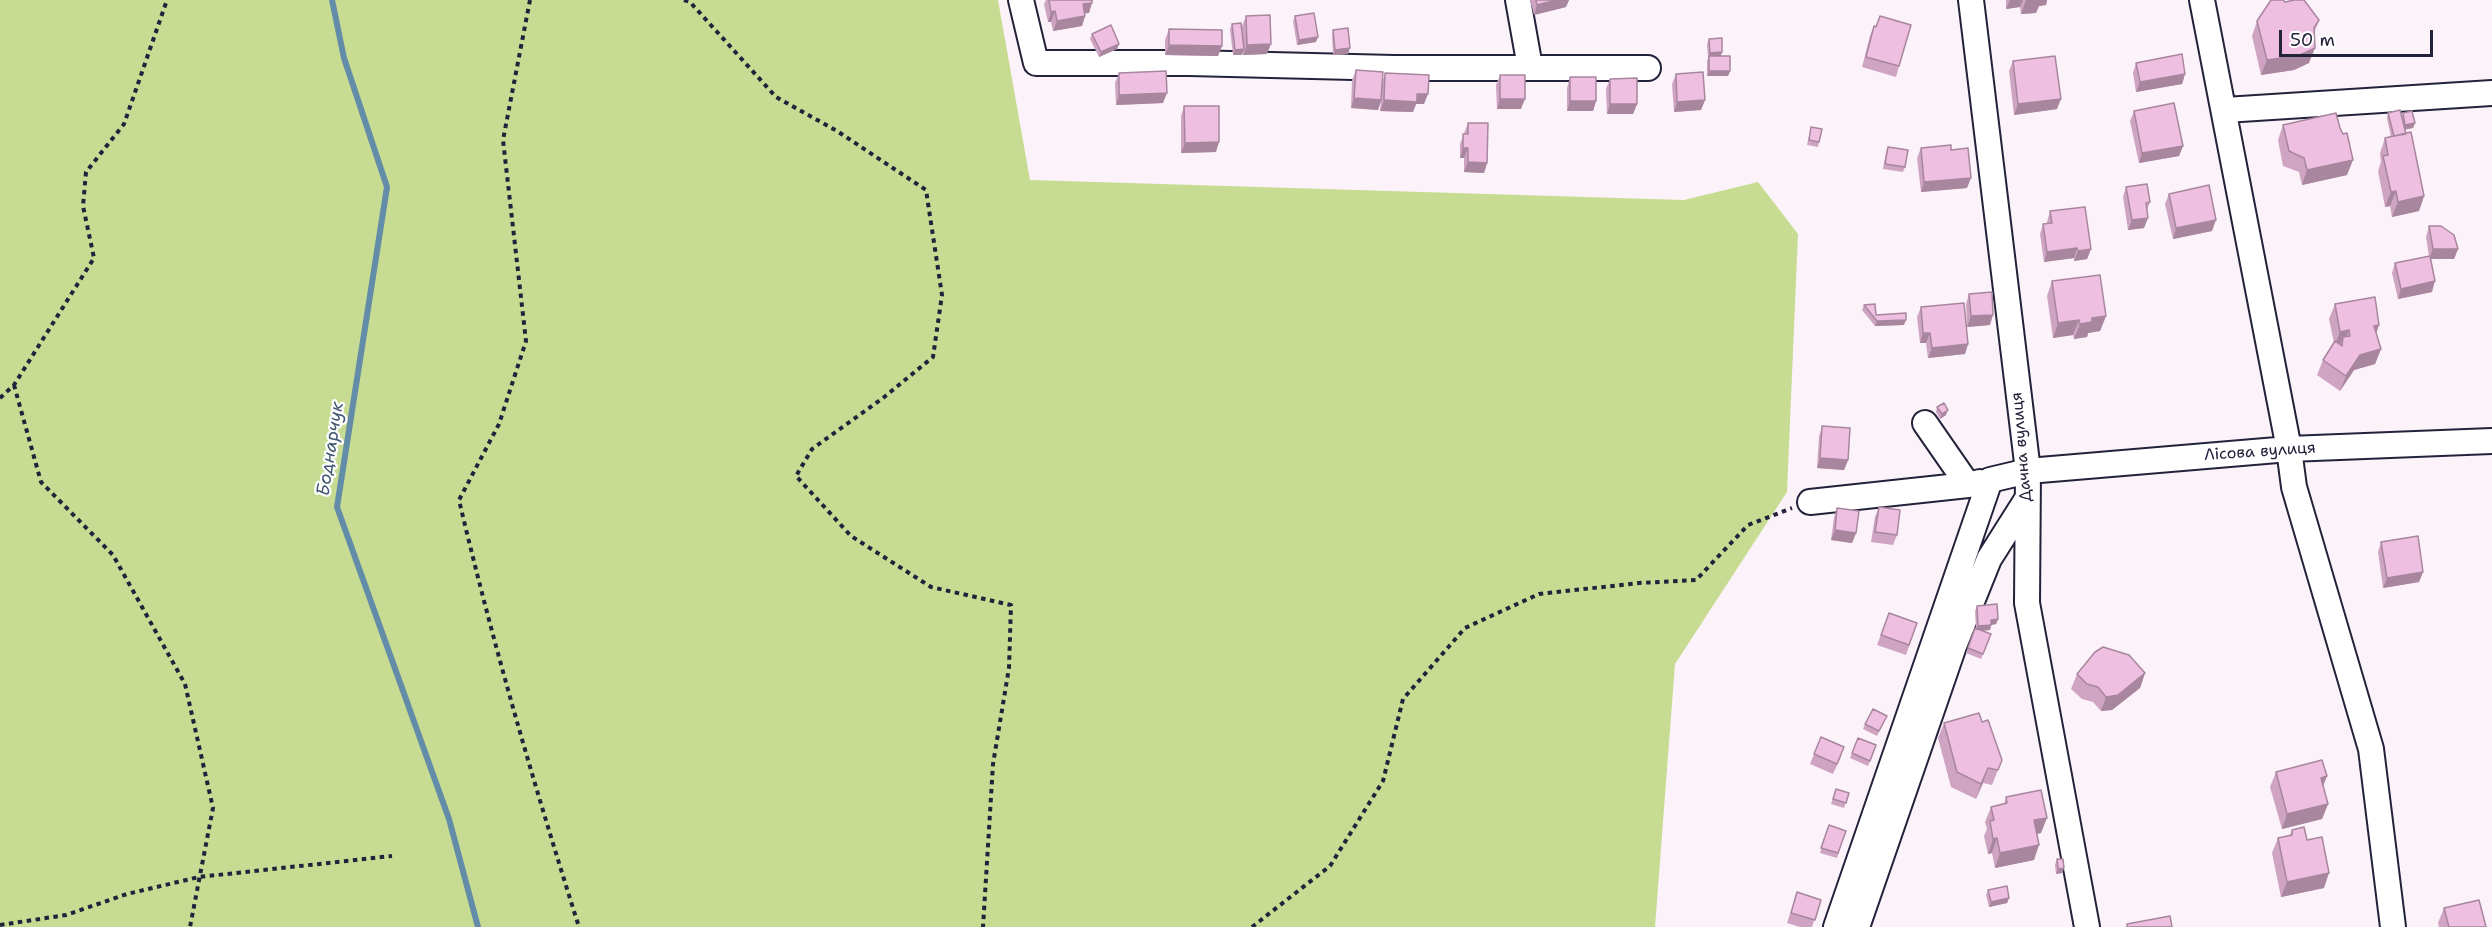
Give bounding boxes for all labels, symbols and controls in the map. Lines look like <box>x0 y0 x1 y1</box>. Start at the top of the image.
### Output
scale bar <box>2282 18 2436 56</box>
text: 50 m <box>2290 28 2335 52</box>
street label: Дачна вулиця <box>2008 391 2036 503</box>
water label: Боднарчук <box>313 400 349 498</box>
street label: Лісова вулиця <box>2204 439 2316 465</box>

